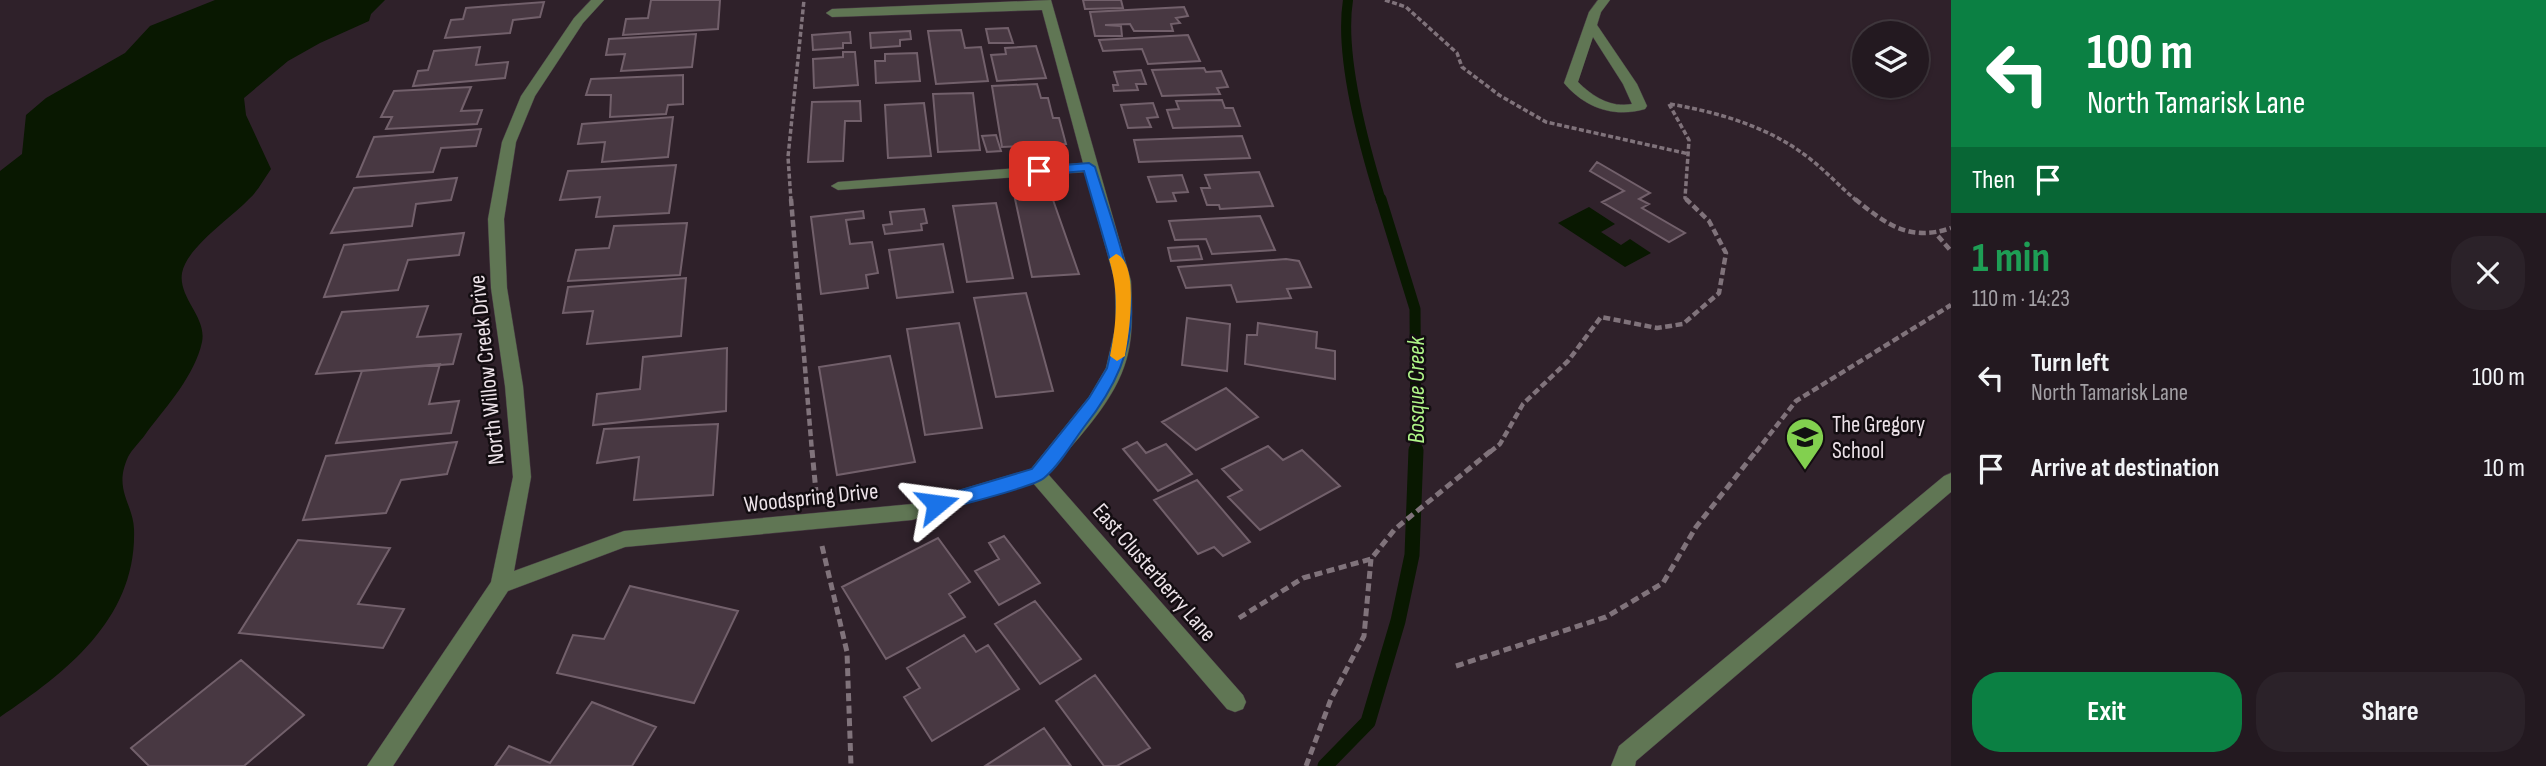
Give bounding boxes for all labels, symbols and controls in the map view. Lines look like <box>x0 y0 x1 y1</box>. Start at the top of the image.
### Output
map controls <box>1852 21 1929 98</box>
button: layers <box>1852 21 1929 98</box>
text: 100 m <box>2087 24 2193 83</box>
icon: left <box>1972 28 2063 119</box>
text: North Tamarisk Lane <box>2087 84 2305 123</box>
pin <box>1009 141 1069 201</box>
icon: arrive <box>1020 152 1058 190</box>
icon: arrive <box>2029 161 2067 199</box>
text: Then <box>1972 165 2015 196</box>
text: 1 min <box>1972 233 2050 284</box>
button: close <box>2451 236 2525 310</box>
street label: North Willow Creek Drive <box>463 274 511 466</box>
text: 110 m · 14:23 <box>1972 285 2070 313</box>
water label: Bosque Creek <box>1402 336 1431 443</box>
text: Turn left <box>2031 348 2109 379</box>
icon: left <box>1972 359 2010 397</box>
text: 100 m <box>2472 362 2525 393</box>
text: North Tamarisk Lane <box>2031 379 2188 407</box>
place label: The Gregory School <box>1832 411 1925 465</box>
school or university icon: The Gregory School <box>1784 416 1826 471</box>
icon: arrive <box>1972 450 2010 488</box>
text: Arrive at destination <box>2031 453 2219 484</box>
text: 10 m <box>2483 453 2525 484</box>
position arrow <box>900 467 974 541</box>
street label: Woodspring Drive <box>743 477 880 519</box>
street label: East Clusterberry Lane <box>1087 498 1222 648</box>
button: Exit <box>1972 672 2242 752</box>
button: Share <box>2256 672 2525 752</box>

